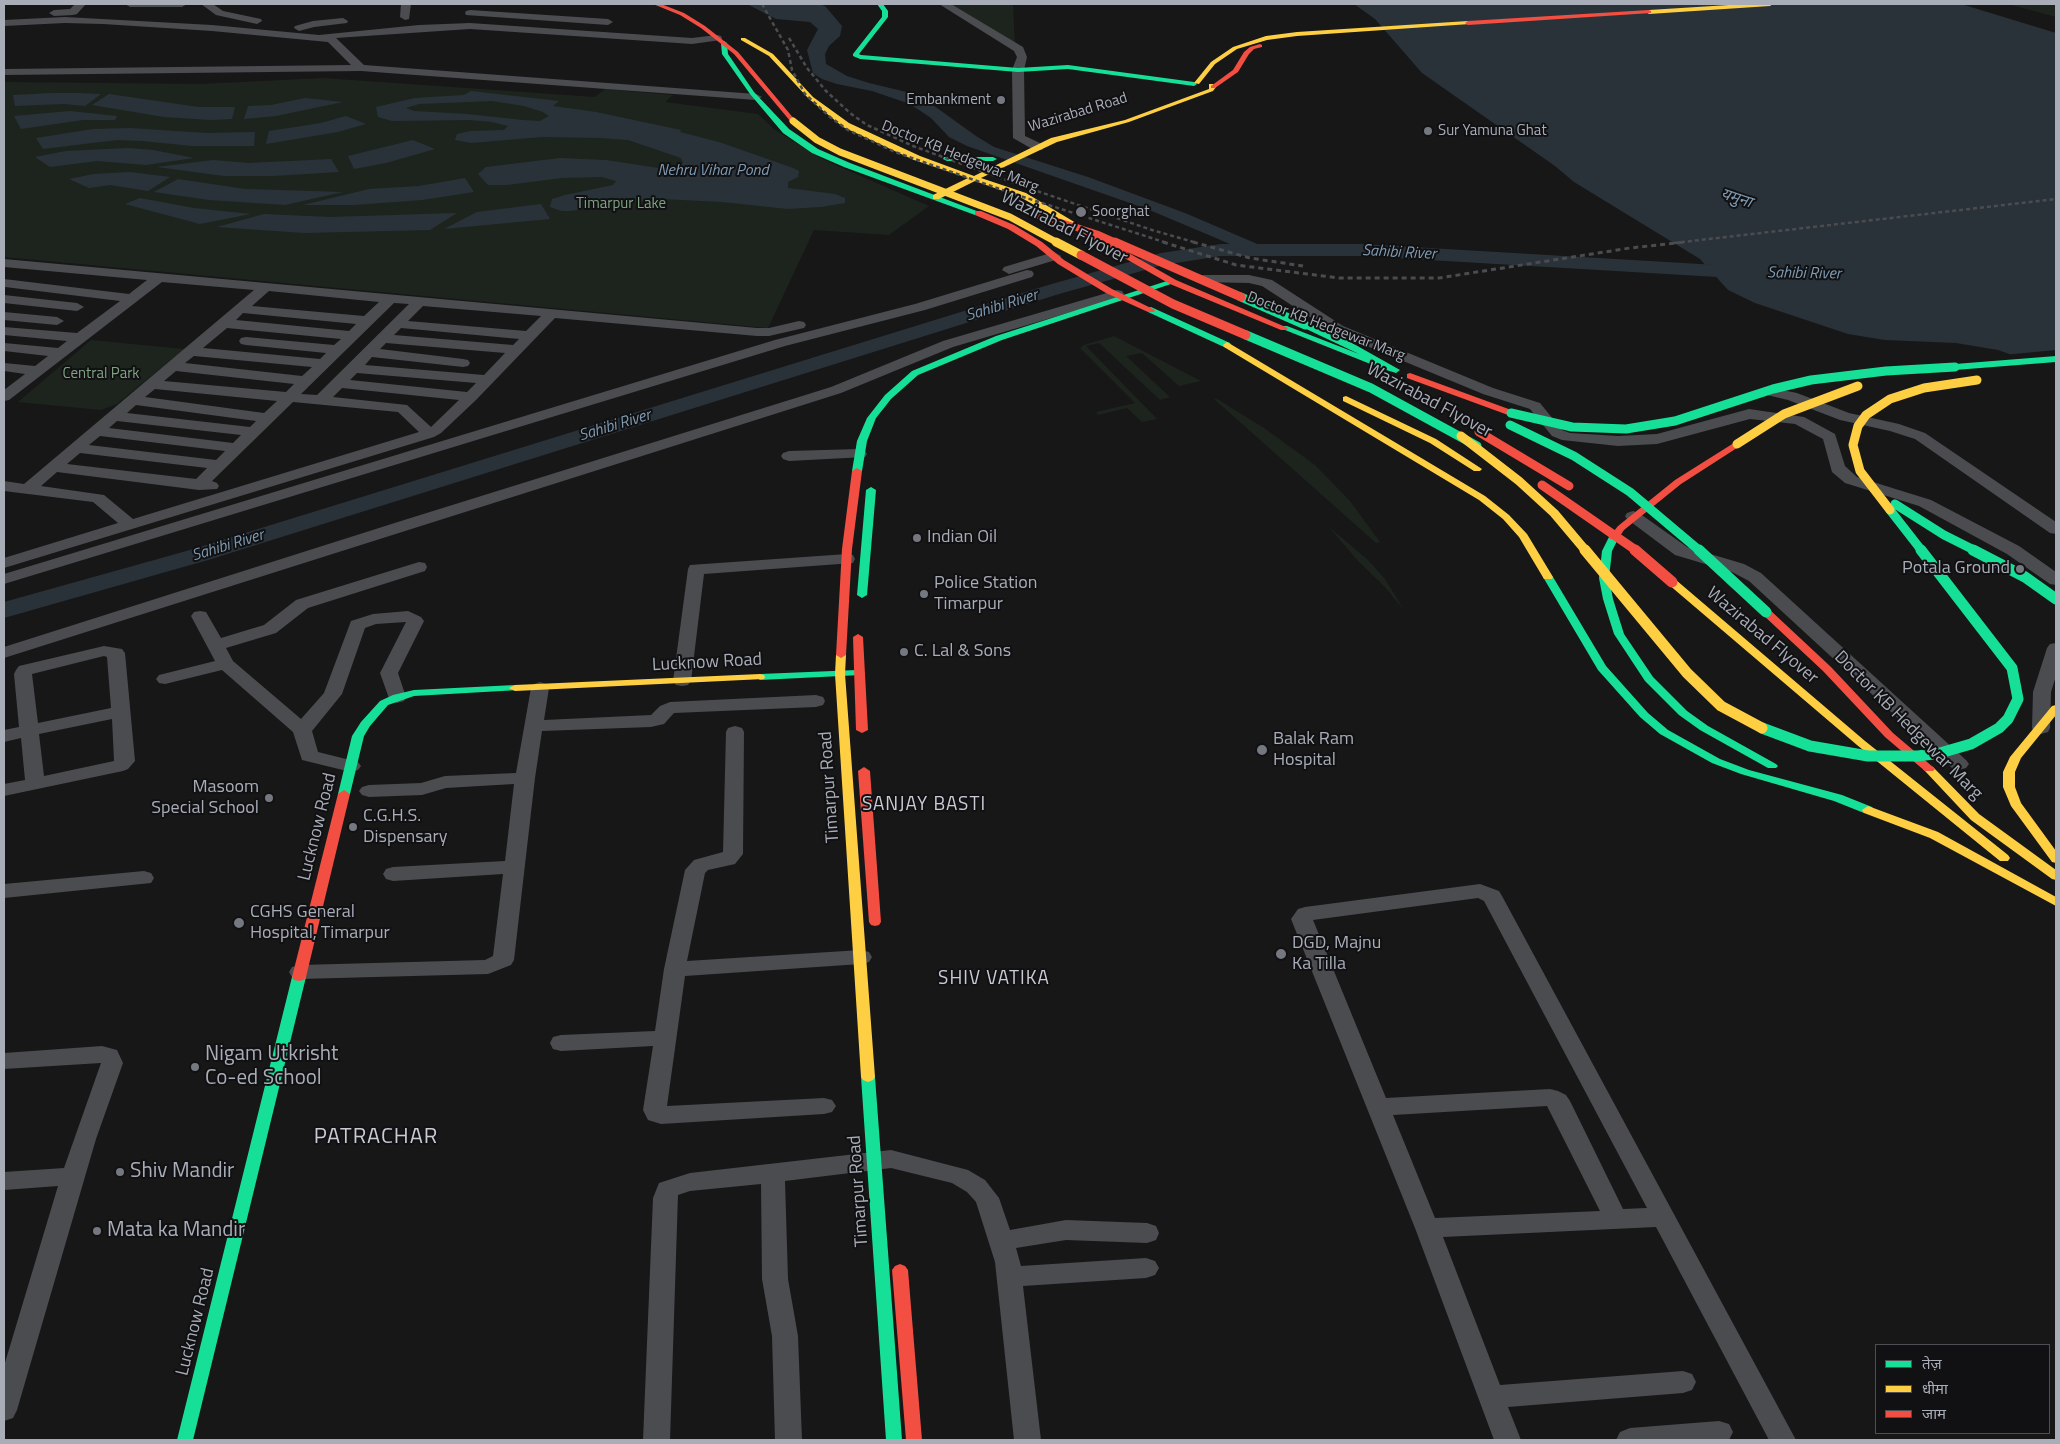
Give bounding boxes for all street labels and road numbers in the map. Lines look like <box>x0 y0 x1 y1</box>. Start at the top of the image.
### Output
street label: Wazirabad Road <box>1026 89 1130 137</box>
street label: Doctor KB Hedgewar Marg <box>879 117 1041 197</box>
street label: Wazirabad Flyover <box>997 187 1131 269</box>
street label: Doctor KB Hedgewar Marg <box>1244 289 1408 365</box>
street label: Wazirabad Flyover <box>1362 359 1496 443</box>
street label: Wazirabad Flyover <box>1702 583 1822 689</box>
street label: Doctor KB Hedgewar Marg <box>1829 647 1987 805</box>
street label: Lucknow Road <box>651 649 763 677</box>
street label: Timarpur Road <box>815 730 845 844</box>
street label: Lucknow Road <box>294 771 342 883</box>
street label: Timarpur Road <box>844 1134 874 1248</box>
street label: Lucknow Road <box>172 1266 220 1378</box>

